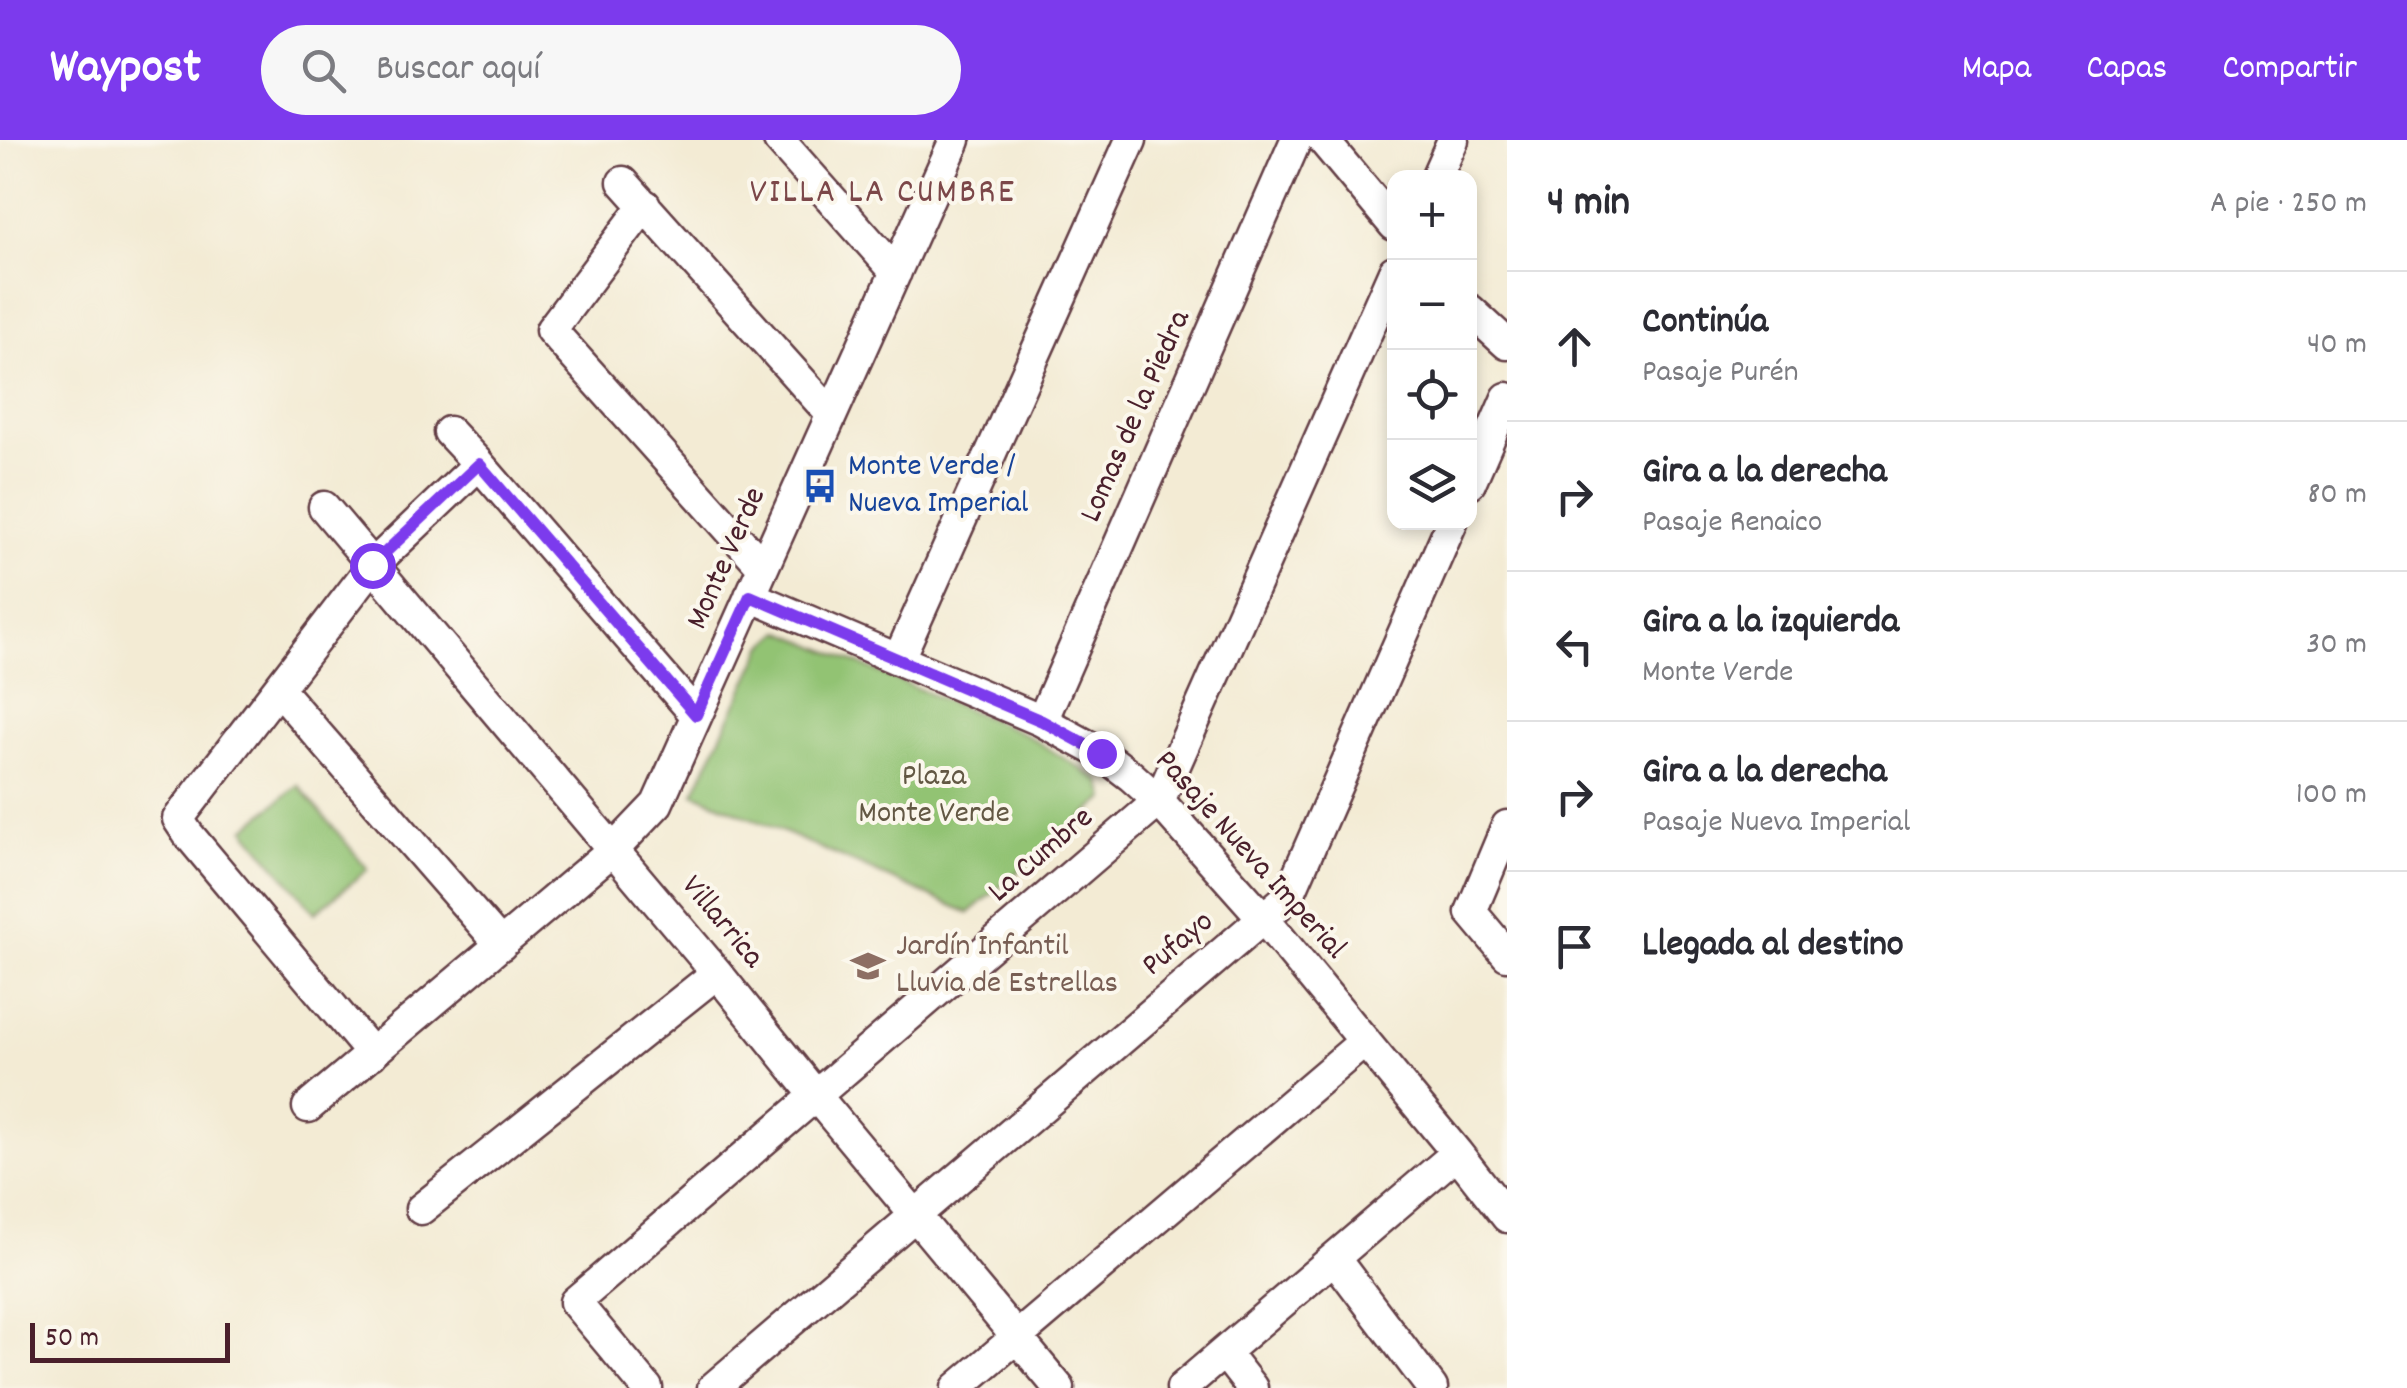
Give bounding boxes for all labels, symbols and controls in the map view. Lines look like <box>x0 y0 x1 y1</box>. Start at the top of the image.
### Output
search box <box>261 25 961 115</box>
text: Waypost <box>50 36 201 105</box>
icon: search <box>296 43 351 98</box>
text: Buscar aquí <box>376 43 540 98</box>
text: Mapa <box>1962 45 2031 95</box>
text: Capas <box>2086 45 2167 95</box>
text: Compartir <box>2222 45 2357 95</box>
district label: VILLA LA CUMBRE <box>750 169 1016 219</box>
map controls <box>1387 170 1477 530</box>
button: + <box>1387 170 1477 260</box>
text: 4 min <box>1547 175 1630 235</box>
text: A pie · 250 m <box>2210 182 2367 228</box>
button: − <box>1387 260 1477 350</box>
text: Continúa <box>1642 296 1768 351</box>
street label: Lomas de la Piedra <box>1070 303 1205 530</box>
icon: ahead <box>1547 319 1602 374</box>
text: 40 m <box>2307 323 2367 369</box>
button: locate <box>1387 350 1477 440</box>
text: Pasaje Purén <box>1642 351 1799 397</box>
button: layers <box>1387 440 1477 530</box>
place label: Monte Verde / Nueva Imperial <box>848 445 1029 528</box>
text: Gira a la derecha <box>1642 446 1887 501</box>
bus stop icon: Monte Verde / Nueva Imperial <box>801 467 839 505</box>
icon: right <box>1547 469 1602 524</box>
text: 80 m <box>2307 473 2367 519</box>
street label: Monte Verde <box>676 480 780 638</box>
text: Pasaje Renaico <box>1642 501 1822 547</box>
route start <box>350 543 396 589</box>
text: Gira a la izquierda <box>1642 596 1899 651</box>
icon: left <box>1547 619 1602 674</box>
text: 30 m <box>2306 623 2367 669</box>
text: Monte Verde <box>1642 651 1793 697</box>
route end <box>1079 731 1125 777</box>
street label: Pasaje Nueva Imperial <box>1142 741 1356 971</box>
text: Gira a la derecha <box>1642 746 1887 801</box>
park label: Plaza Monte Verde <box>858 755 1010 838</box>
icon: right <box>1547 769 1602 824</box>
text: 100 m <box>2296 773 2367 819</box>
street label: La Cumbre <box>979 797 1105 915</box>
text: Pasaje Nueva Imperial <box>1642 801 1910 847</box>
street label: Villarrica <box>668 866 774 980</box>
street label: Pufayo <box>1133 901 1225 989</box>
icon: arrive <box>1547 919 1602 974</box>
text: Llegada al destino <box>1642 919 1904 974</box>
place label: Jardín Infantil Lluvia de Estrellas <box>896 925 1118 1008</box>
school or university icon: Jardín Infantil Lluvia de Estrellas <box>849 947 887 985</box>
scale bar <box>30 1318 230 1362</box>
text: 50 m <box>45 1320 99 1360</box>

